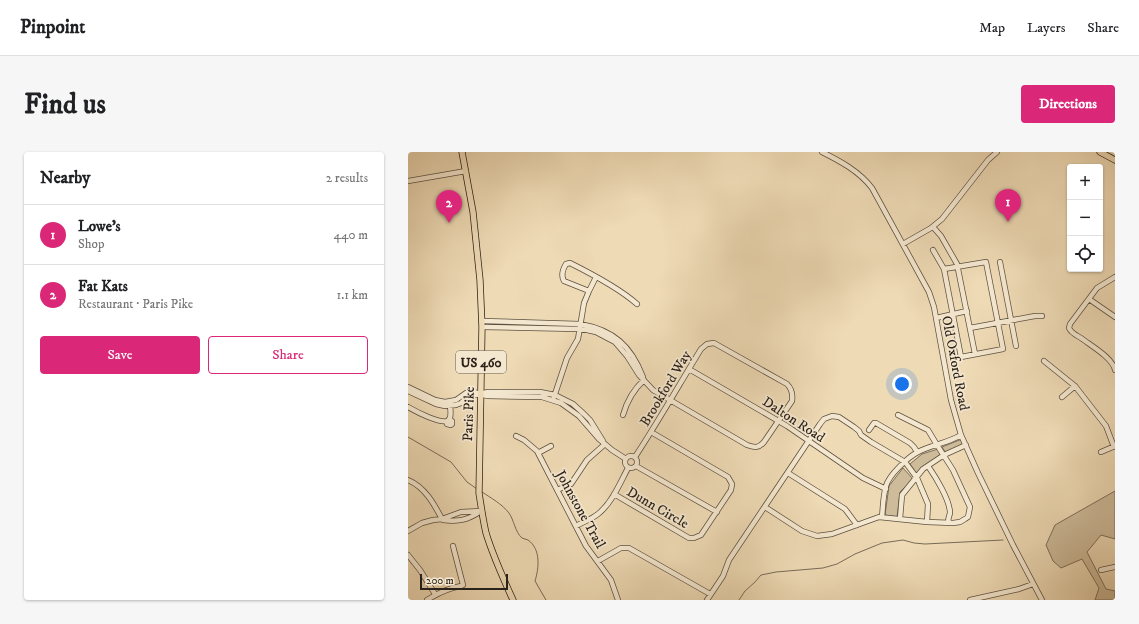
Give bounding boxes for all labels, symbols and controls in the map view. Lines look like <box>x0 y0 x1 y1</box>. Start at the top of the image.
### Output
text: Pinpoint <box>20 16 85 39</box>
text: Map <box>979 19 1005 37</box>
text: Layers <box>1027 19 1065 37</box>
text: Share <box>1087 19 1119 37</box>
button: Directions <box>1021 85 1115 123</box>
text: Find us <box>24 87 106 122</box>
map controls <box>1067 164 1103 272</box>
button: + <box>1067 164 1103 200</box>
text: Nearby <box>40 167 90 189</box>
text: 2 results <box>326 170 368 186</box>
pin: 1 <box>995 189 1021 222</box>
pin: 2 <box>436 190 462 223</box>
button: − <box>1067 200 1103 236</box>
text: Lowe's <box>78 217 121 236</box>
text: 1 <box>51 227 55 243</box>
text: 440 m <box>333 227 368 243</box>
text: Shop <box>78 236 104 252</box>
button: locate <box>1067 236 1103 272</box>
text: Fat Kats <box>78 277 128 296</box>
text: 2 <box>50 287 56 303</box>
text: 1.1 km <box>336 287 368 303</box>
text: Restaurant · Paris Pike <box>78 296 193 312</box>
street label: Old Oxford Road <box>937 314 973 412</box>
button: Save <box>40 336 200 374</box>
button: Share <box>208 336 368 374</box>
street label: Brookford Way <box>636 347 696 430</box>
road number: US 460 <box>456 351 506 373</box>
your location <box>892 374 912 394</box>
street label: Paris Pike <box>459 386 479 442</box>
street label: Dalton Road <box>759 393 828 447</box>
street label: Johnstone Trail <box>550 465 609 553</box>
street label: Dunn Circle <box>623 483 692 533</box>
scale bar <box>420 572 508 591</box>
text: 200 m <box>426 574 454 588</box>

